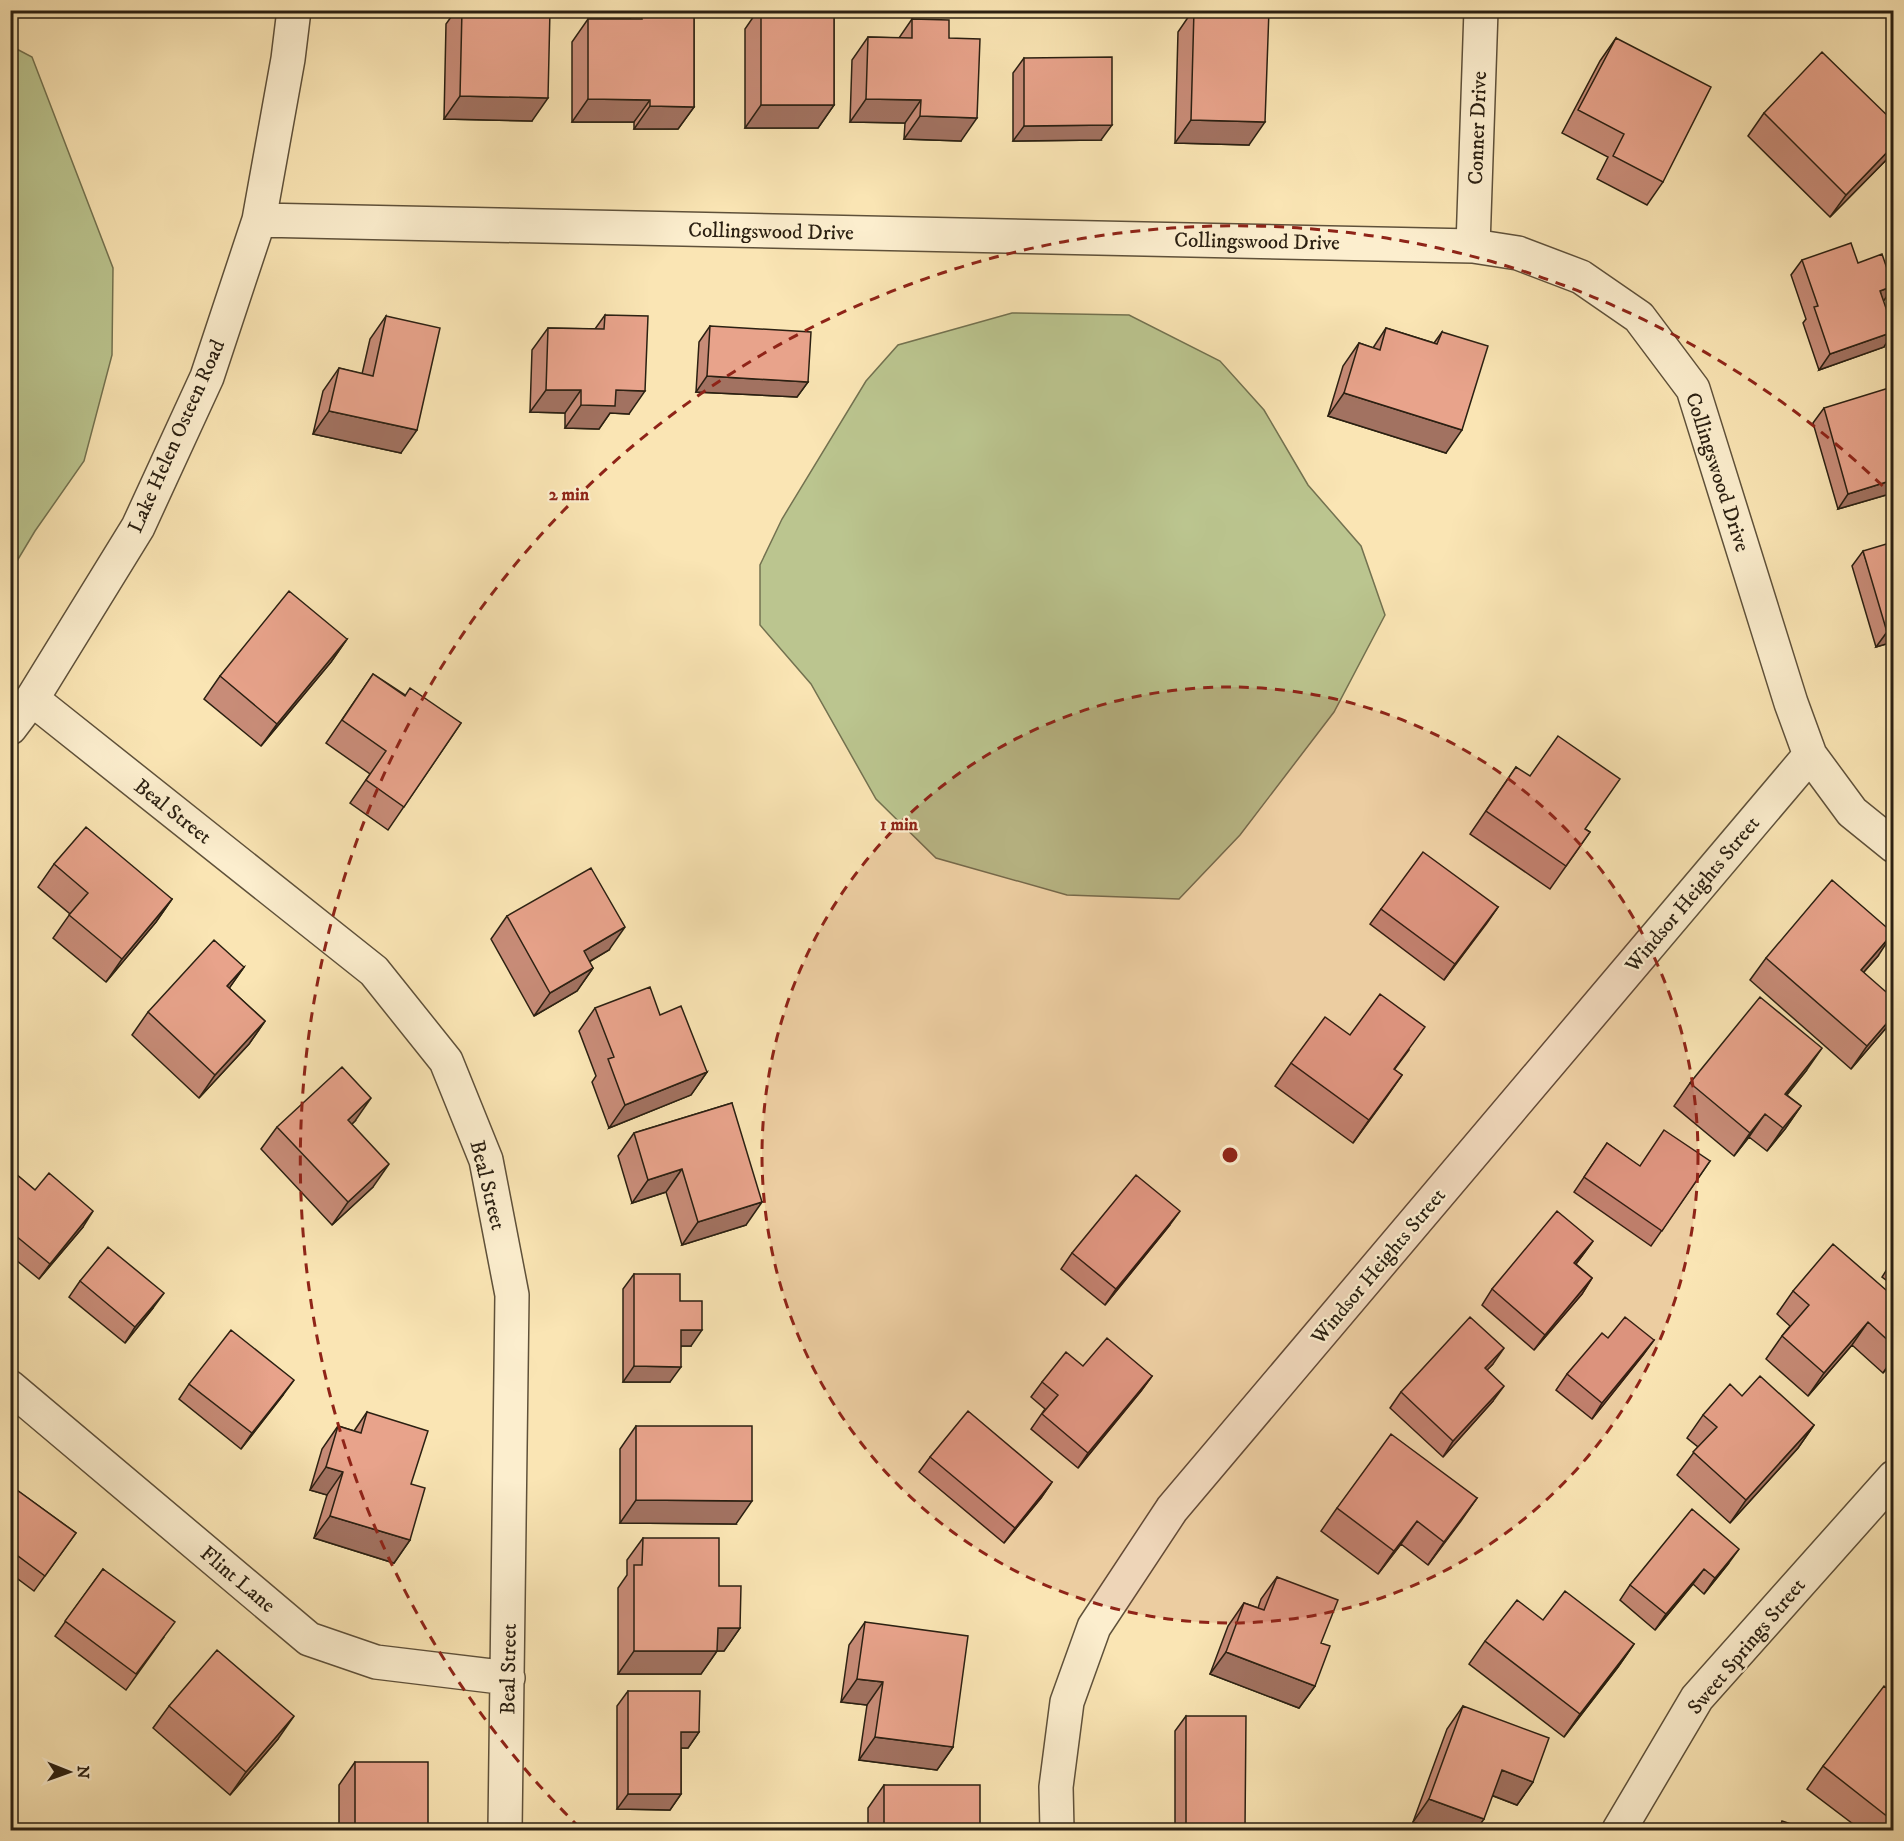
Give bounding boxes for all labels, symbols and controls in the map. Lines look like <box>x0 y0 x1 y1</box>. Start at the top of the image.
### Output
street label: Conner Drive <box>1463 70 1493 185</box>
street label: Collingswood Drive <box>688 218 854 246</box>
street label: Collingswood Drive <box>1174 228 1340 256</box>
street label: Lake Helen Osteen Road <box>123 335 231 537</box>
street label: Collingswood Drive <box>1679 389 1755 555</box>
text: 2 min <box>549 484 590 506</box>
street label: Beal Street <box>128 773 217 850</box>
street label: Windsor Heights Street <box>1619 811 1766 979</box>
text: 1 min <box>880 814 919 836</box>
street label: Beal Street <box>463 1138 511 1233</box>
centre of rings <box>1220 1145 1240 1165</box>
street label: Windsor Heights Street <box>1305 1183 1452 1351</box>
street label: Flint Lane <box>194 1541 281 1619</box>
street label: Sweet Springs Street <box>1682 1573 1812 1720</box>
street label: Beal Street <box>495 1623 523 1715</box>
north arrow <box>39 1742 99 1802</box>
text: N <box>73 1766 93 1779</box>

